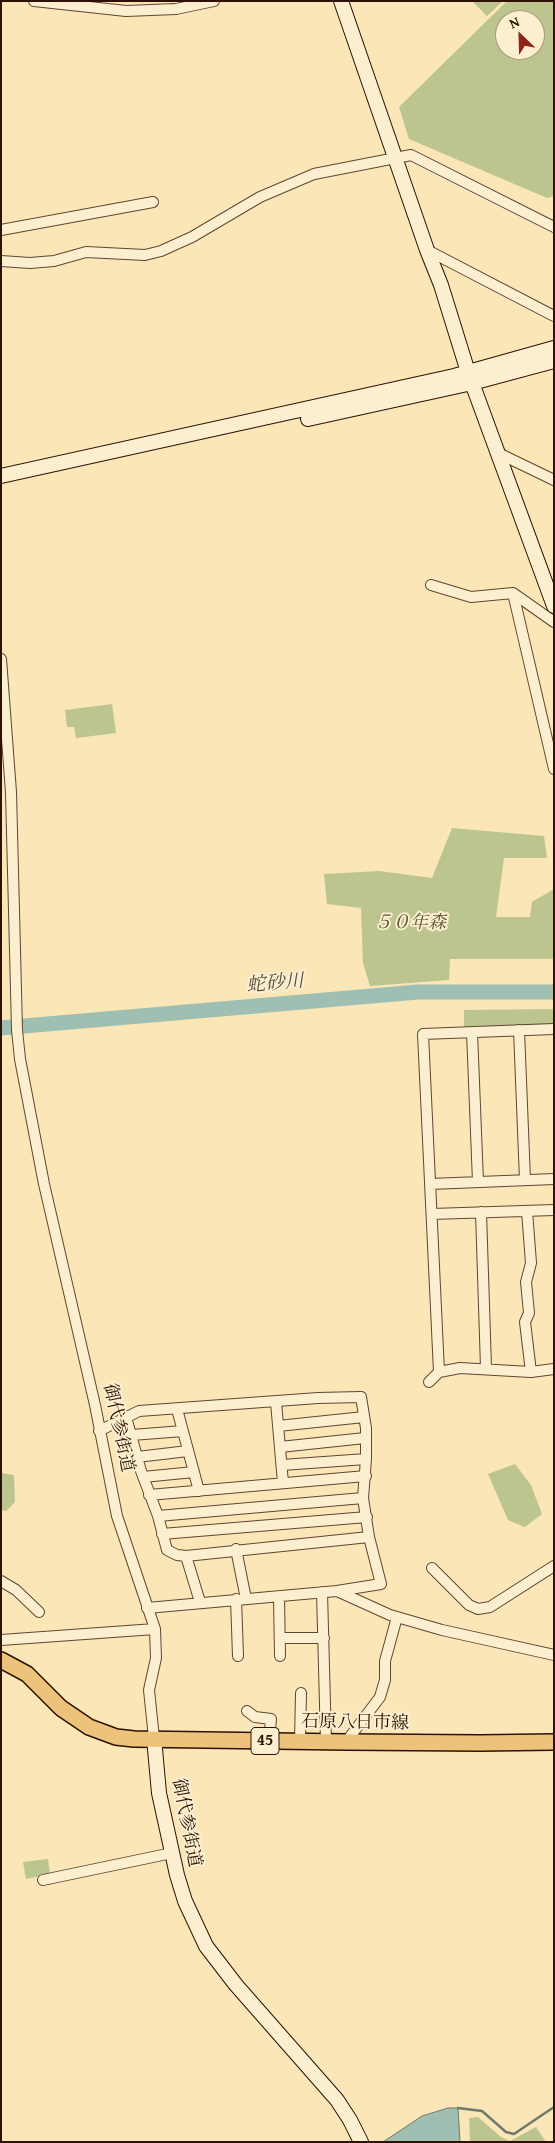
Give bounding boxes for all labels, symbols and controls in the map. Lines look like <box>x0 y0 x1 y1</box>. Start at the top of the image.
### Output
north arrow <box>495 10 545 60</box>
text: N <box>506 11 523 33</box>
park label: ５０年森 <box>374 912 446 934</box>
water label: 蛇砂川 <box>246 970 304 998</box>
street label: 御代参街道 <box>98 1382 138 1474</box>
street label: 石原八日市線 <box>301 1711 409 1735</box>
road number: 45 <box>251 1728 279 1754</box>
street label: 御代参街道 <box>167 1777 205 1869</box>

